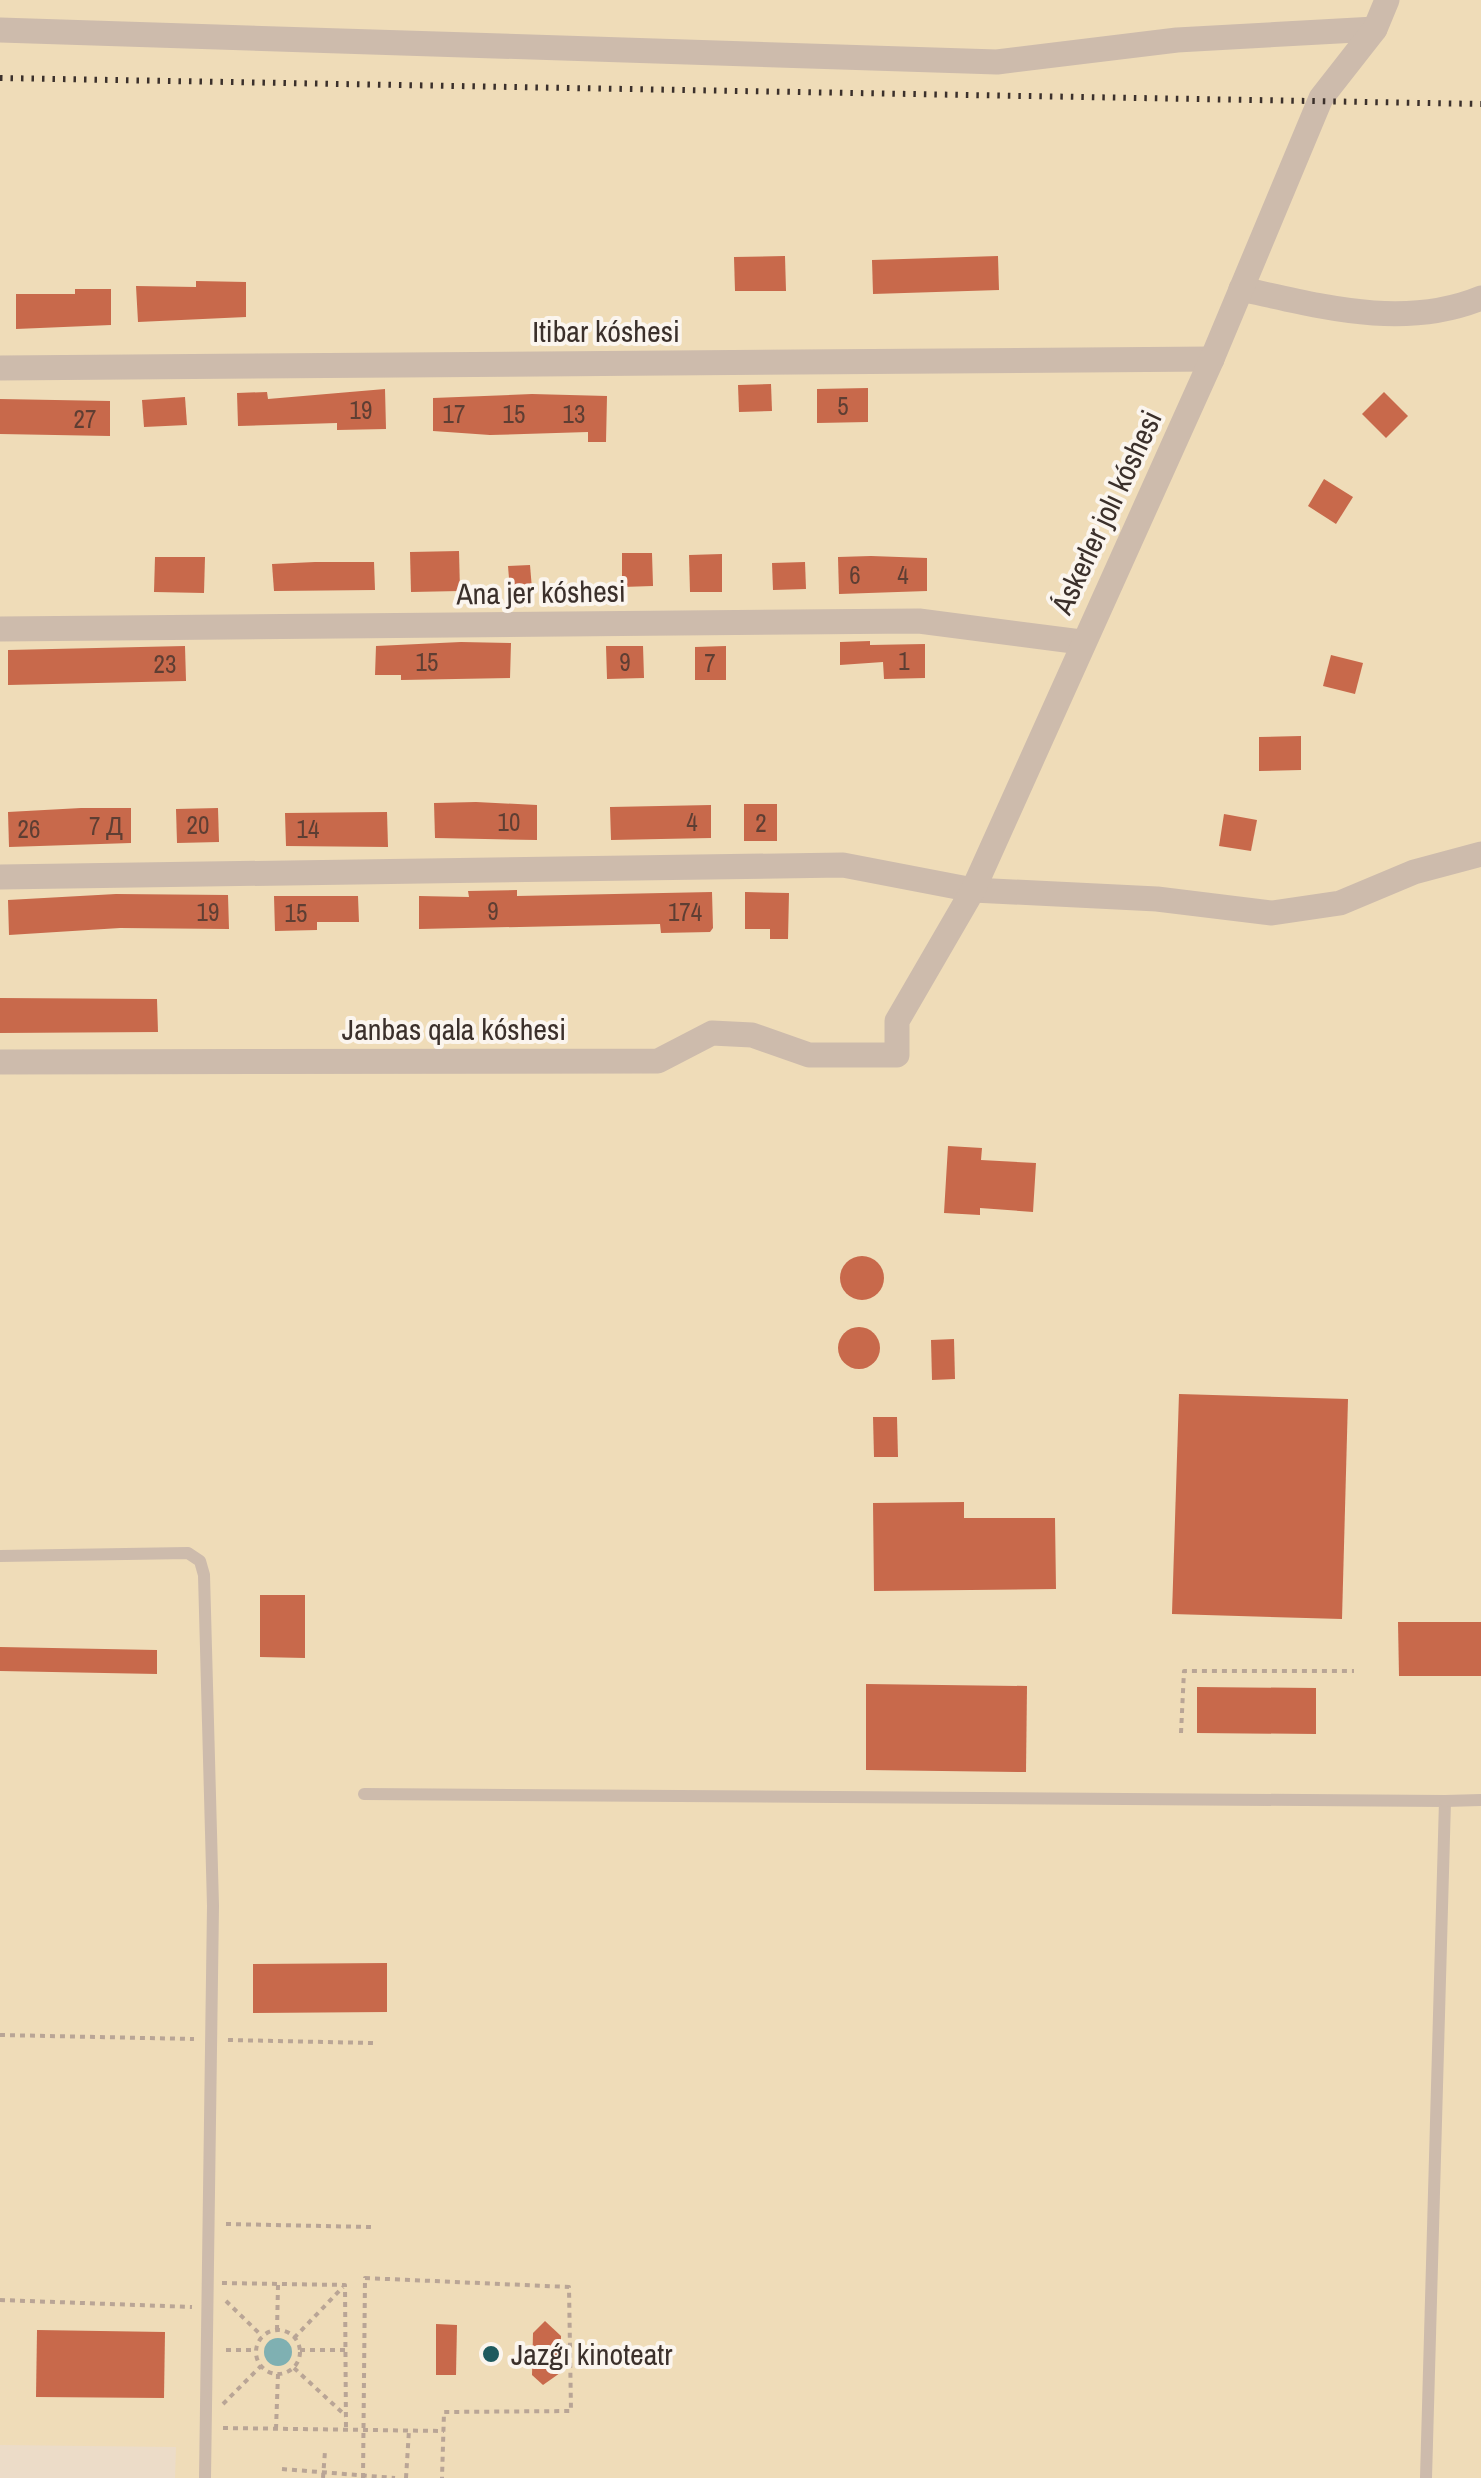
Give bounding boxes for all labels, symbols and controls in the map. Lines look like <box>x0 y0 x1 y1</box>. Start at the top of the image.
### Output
street label: Itibar kóshesi <box>532 311 680 351</box>
house number: 5 <box>837 389 849 423</box>
house number: 19 <box>350 393 372 427</box>
house number: 17 <box>443 397 465 431</box>
house number: 15 <box>503 397 525 431</box>
house number: 13 <box>563 397 585 431</box>
house number: 27 <box>74 402 96 436</box>
street label: Áskerler jolı kóshesi <box>1041 404 1171 621</box>
house number: 6 <box>849 558 861 592</box>
house number: 4 <box>897 558 909 592</box>
street label: Ana jer kóshesi <box>455 571 626 613</box>
house number: 1 <box>898 644 910 678</box>
house number: 15 <box>416 645 438 679</box>
house number: 9 <box>619 645 631 679</box>
house number: 7 <box>704 646 716 680</box>
house number: 23 <box>154 647 176 681</box>
house number: 10 <box>498 805 520 839</box>
house number: 4 <box>686 805 698 839</box>
house number: 2 <box>755 806 767 840</box>
house number: 20 <box>187 808 209 842</box>
house number: 7 Д <box>89 809 123 843</box>
house number: 26 <box>18 812 40 846</box>
house number: 14 <box>297 812 319 846</box>
house number: 9 <box>487 894 499 928</box>
house number: 19 <box>197 895 219 929</box>
house number: 174 <box>668 895 702 929</box>
house number: 15 <box>285 896 307 930</box>
street label: Janbas qala kóshesi <box>342 1009 566 1049</box>
place label: Jazǵı kinoteatr <box>511 2334 673 2374</box>
marker: Jazǵı kinoteatr <box>480 2343 502 2365</box>

